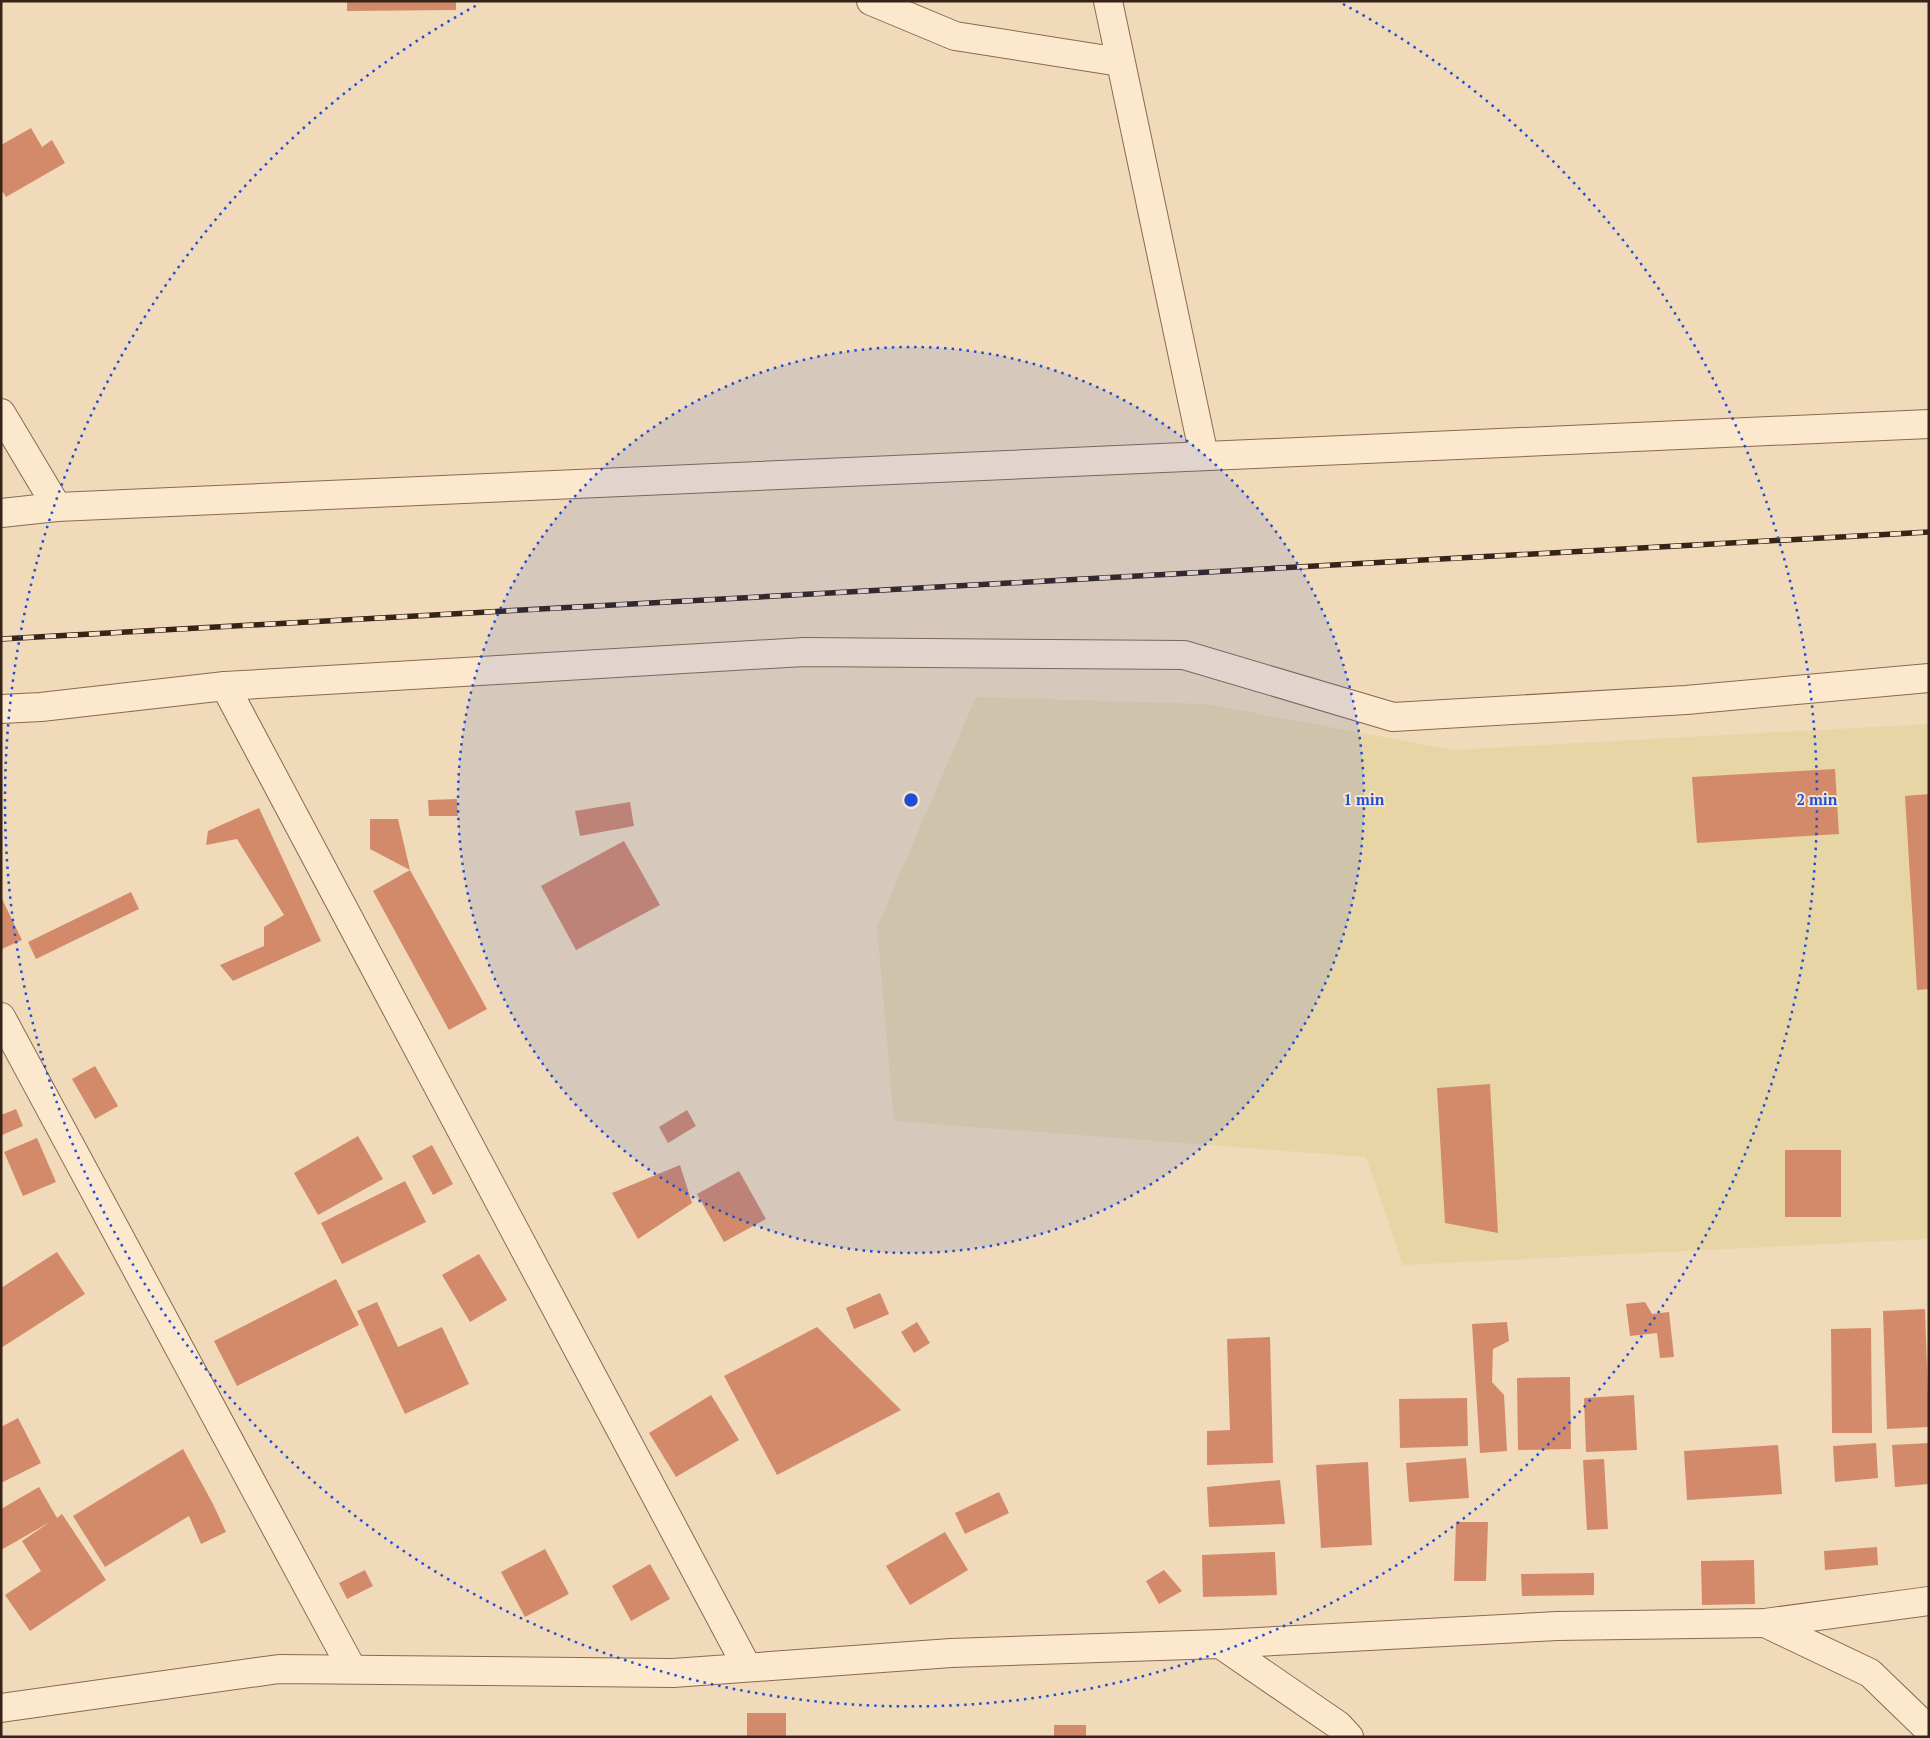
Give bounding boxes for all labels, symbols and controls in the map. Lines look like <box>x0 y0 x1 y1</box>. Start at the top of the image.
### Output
text: 1 min <box>1343 789 1385 809</box>
text: 2 min <box>1796 789 1838 809</box>
centre of rings <box>902 791 920 809</box>

